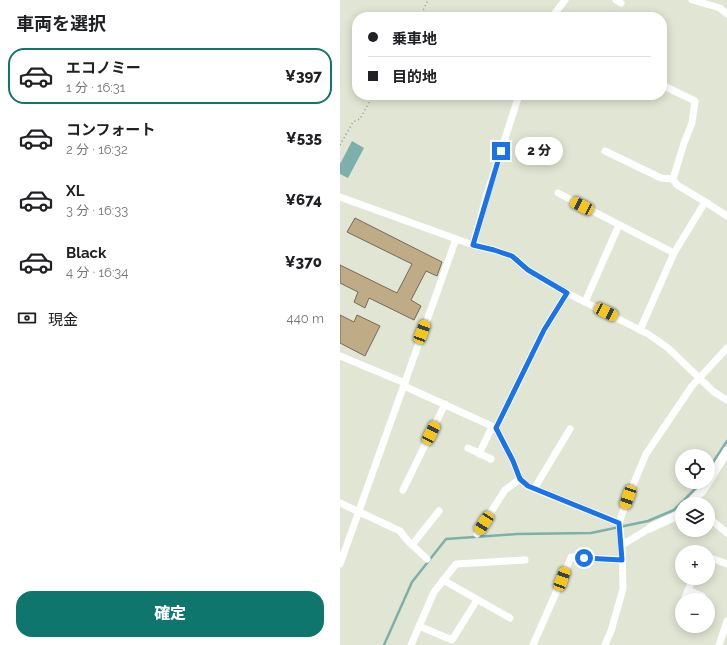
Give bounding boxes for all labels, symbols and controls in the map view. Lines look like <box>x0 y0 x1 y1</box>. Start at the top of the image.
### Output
text: 車両を選択 <box>16 13 106 34</box>
text: 乗車地 <box>392 30 437 48</box>
icon: car <box>18 58 54 94</box>
text: エコノミー <box>66 59 141 77</box>
text: ¥397 <box>285 67 322 85</box>
text: 目的地 <box>392 68 437 86</box>
text: 1 分 · 16:31 <box>66 80 125 95</box>
icon: car <box>18 120 54 156</box>
text: コンフォート <box>66 121 156 139</box>
text: ¥535 <box>286 129 322 147</box>
callout: 2 分 <box>515 137 563 165</box>
text: 2 分 · 16:32 <box>66 142 128 157</box>
route end <box>492 142 510 160</box>
text: 2 分 <box>527 143 551 158</box>
icon: car <box>18 182 54 218</box>
text: XL <box>66 182 84 200</box>
text: ¥674 <box>285 191 322 209</box>
car <box>569 195 595 217</box>
text: 3 分 · 16:33 <box>66 203 128 218</box>
icon: car <box>18 244 54 280</box>
text: Black <box>66 244 106 262</box>
text: ¥370 <box>285 253 322 271</box>
text: 4 分 · 16:34 <box>66 265 128 280</box>
car <box>593 301 619 323</box>
icon: cash <box>16 307 38 329</box>
text: 現金 <box>48 311 78 329</box>
text: 440 m <box>287 311 324 326</box>
car <box>412 319 432 345</box>
car <box>420 420 442 446</box>
map controls <box>675 449 715 633</box>
button: locate <box>675 449 715 489</box>
car <box>618 484 638 510</box>
button: layers <box>675 497 715 537</box>
car <box>472 510 496 536</box>
button: + <box>675 545 715 585</box>
route start <box>575 549 593 567</box>
car <box>552 566 572 592</box>
button: 確定 <box>16 591 324 637</box>
button: − <box>675 593 715 633</box>

